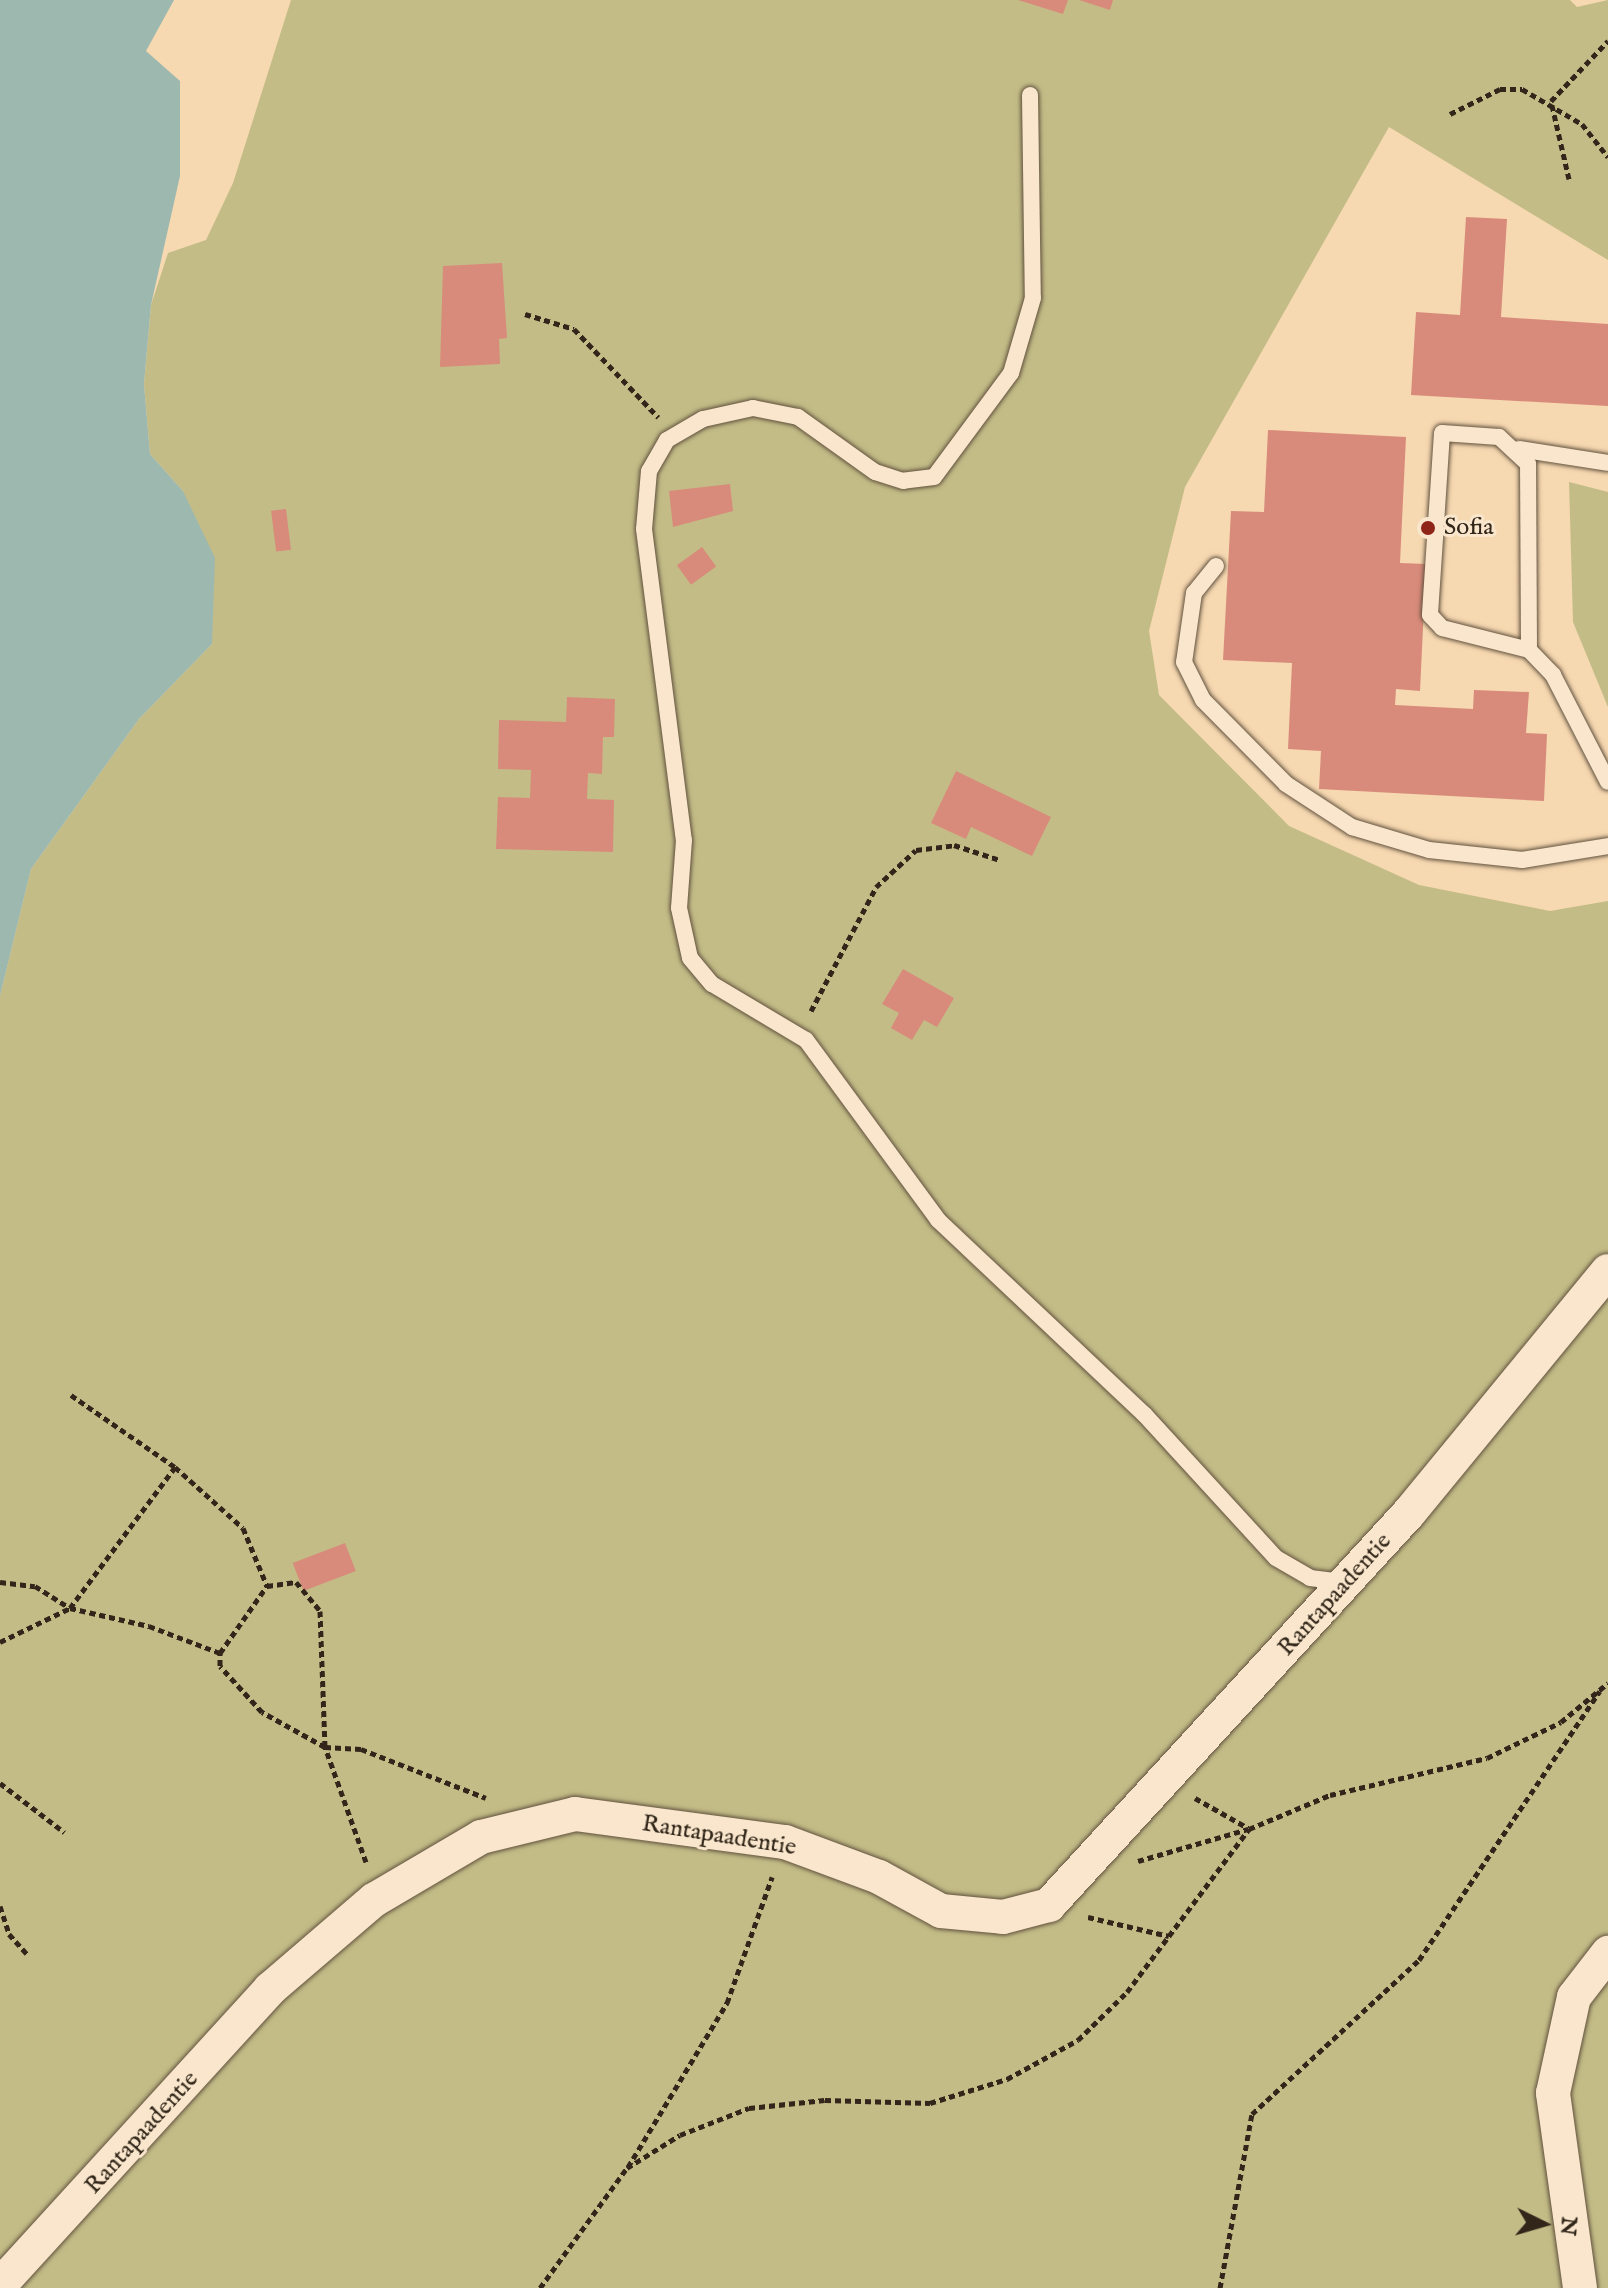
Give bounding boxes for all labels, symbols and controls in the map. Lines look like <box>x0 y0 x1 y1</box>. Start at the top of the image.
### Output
place label: Sofia <box>1444 514 1494 542</box>
marker: Sofia <box>1419 519 1437 537</box>
street label: Rantapaadentie <box>1272 1528 1398 1662</box>
street label: Rantapaadentie <box>640 1810 798 1862</box>
street label: Rantapaadentie <box>79 2066 205 2200</box>
north arrow <box>1504 2184 1584 2264</box>
text: N <box>1553 2215 1583 2237</box>

